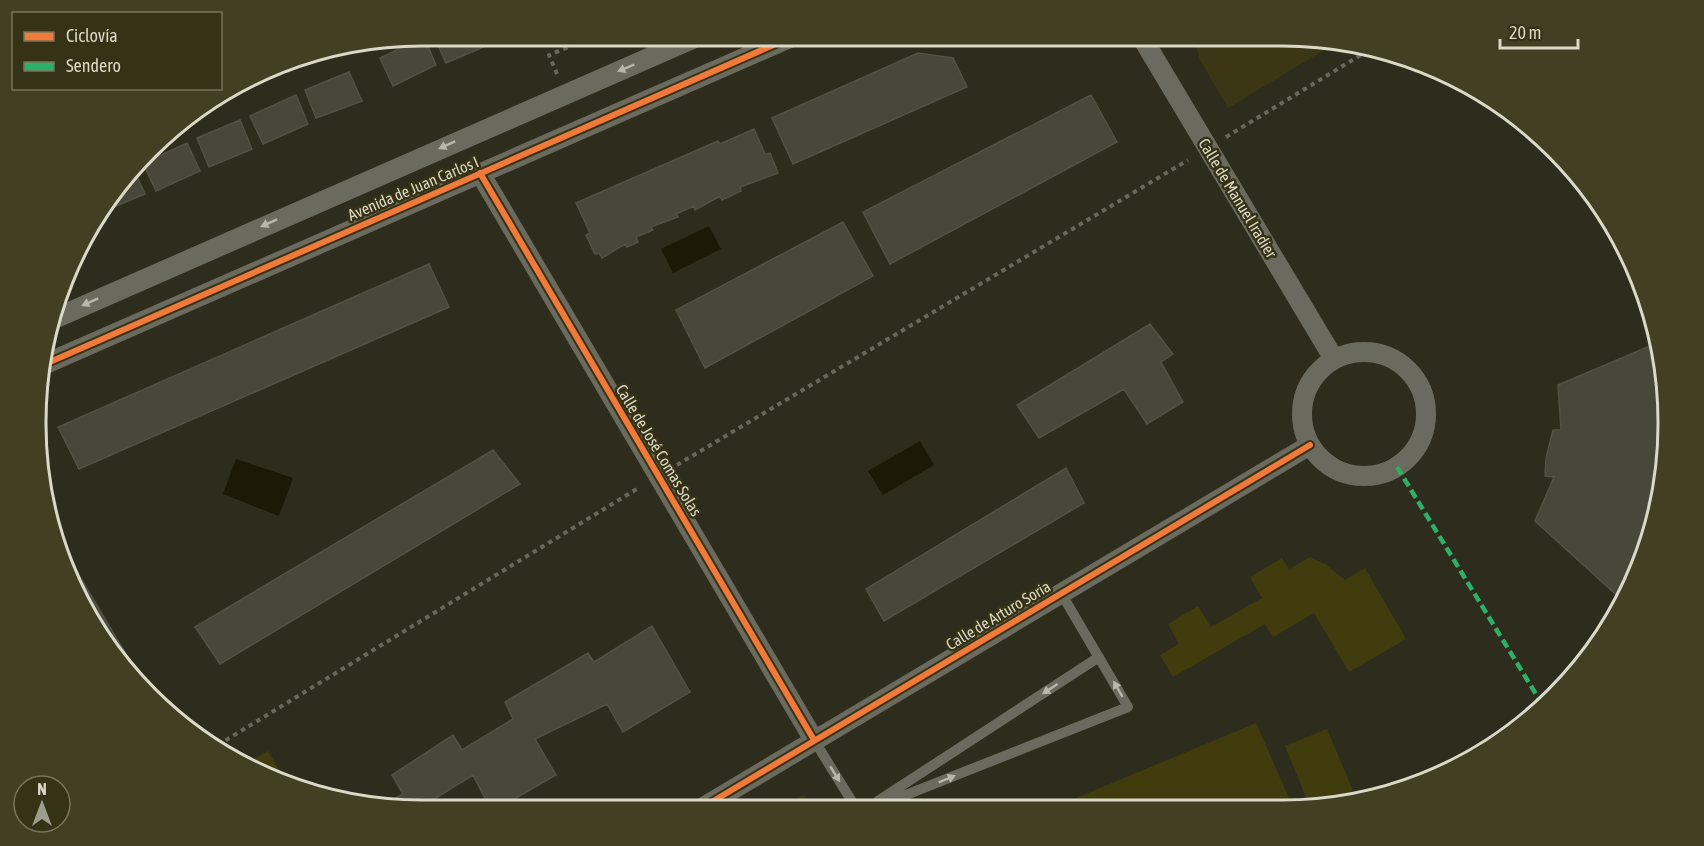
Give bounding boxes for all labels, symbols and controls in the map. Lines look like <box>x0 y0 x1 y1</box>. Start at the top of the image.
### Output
legend <box>12 12 222 90</box>
scale bar <box>1500 12 1578 50</box>
text: 20 m <box>1509 22 1541 43</box>
text: Ciclovía <box>66 25 118 46</box>
text: Sendero <box>66 55 121 76</box>
one-way arrow <box>618 63 635 72</box>
street label: Calle de Manuel Iradier <box>1195 135 1281 261</box>
one-way arrow <box>438 140 456 150</box>
street label: Avenida de Juan Carlos I <box>345 152 481 224</box>
one-way arrow <box>259 218 277 228</box>
one-way arrow <box>82 298 99 307</box>
street label: Calle de José Comas Solas <box>613 381 706 519</box>
street label: Calle de Arturo Soria <box>942 577 1054 653</box>
one-way arrow <box>1112 681 1123 697</box>
one-way arrow <box>1042 684 1058 695</box>
one-way arrow <box>830 766 841 782</box>
north arrow <box>12 774 72 834</box>
one-way arrow <box>938 774 956 784</box>
text: N <box>37 780 47 798</box>

